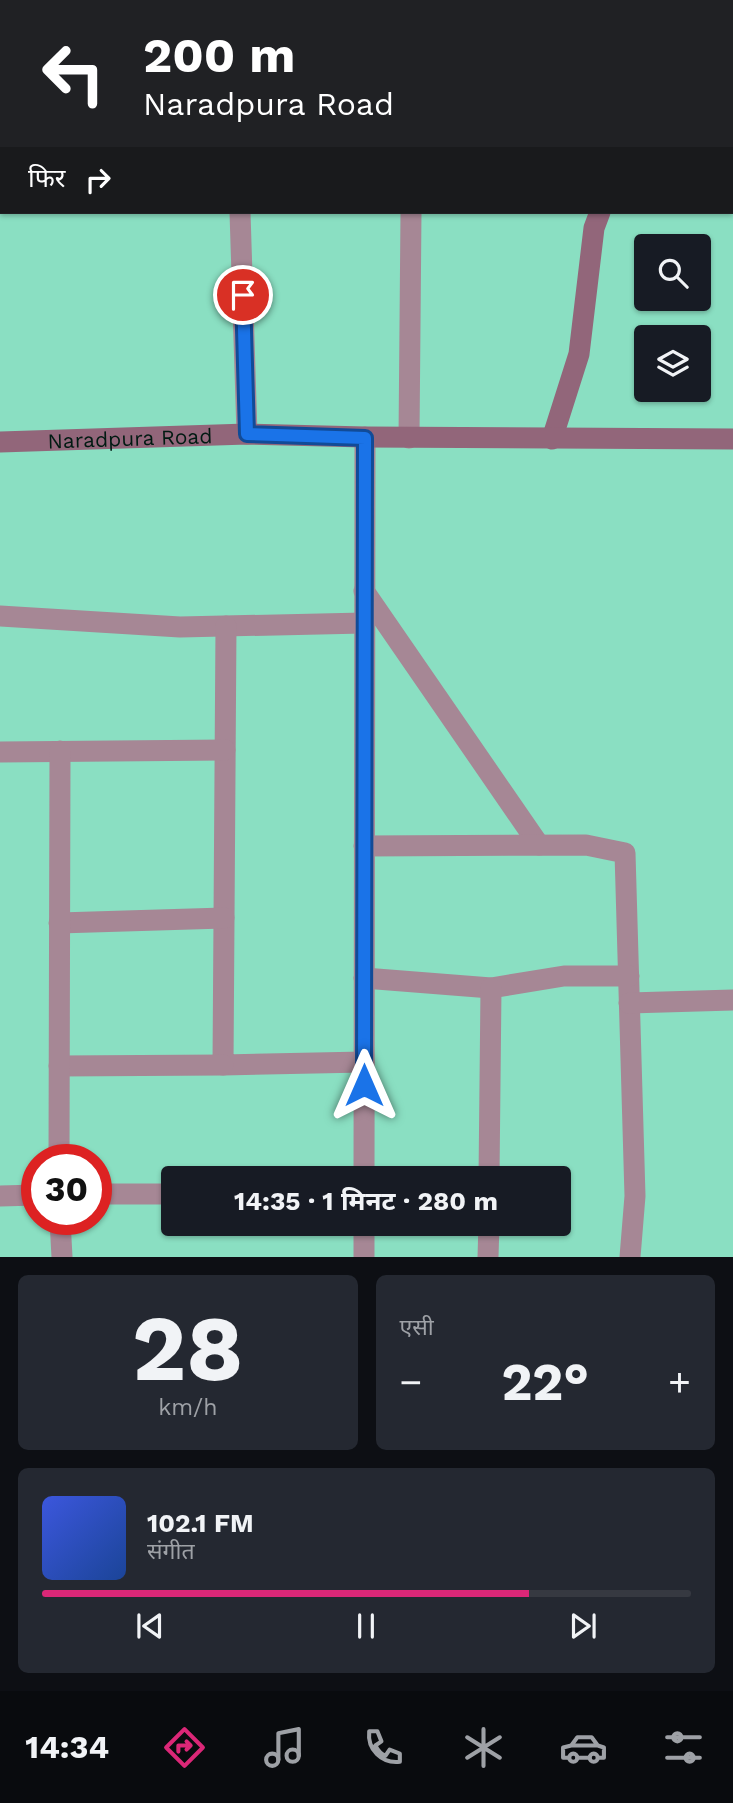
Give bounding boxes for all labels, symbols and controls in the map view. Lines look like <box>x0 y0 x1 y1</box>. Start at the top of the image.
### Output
text: 200 m <box>143 26 295 84</box>
icon: left <box>28 28 119 119</box>
text: Naradpura Road <box>143 85 394 123</box>
icon: right <box>79 161 117 199</box>
text: फिर <box>28 163 65 193</box>
map controls <box>634 234 711 402</box>
button: search <box>634 234 711 311</box>
pin <box>213 265 273 325</box>
icon: arrive <box>224 276 262 314</box>
button: layers <box>634 325 711 402</box>
street label: Naradpura Road <box>47 423 213 453</box>
position arrow <box>327 1048 401 1122</box>
speed limit sign: 30 <box>21 1144 112 1235</box>
text: 14:35 · 1 मिनट · 280 m <box>234 1186 498 1216</box>
text: 28 <box>132 1295 243 1402</box>
text: एसी <box>400 1314 434 1341</box>
text: 22° <box>501 1352 589 1413</box>
text: − <box>400 1360 422 1404</box>
text: + <box>668 1360 691 1404</box>
text: km/h <box>158 1394 217 1421</box>
text: 102.1 FM <box>147 1508 254 1538</box>
text: संगीत <box>147 1538 195 1565</box>
icon: previous <box>131 1607 169 1645</box>
icon: pause <box>347 1607 385 1645</box>
icon: next <box>564 1607 602 1645</box>
icon: directions <box>160 1723 209 1772</box>
icon: music <box>260 1723 309 1772</box>
icon: phone <box>359 1723 408 1772</box>
icon: climate <box>459 1723 508 1772</box>
icon: car <box>559 1723 608 1772</box>
icon: filters <box>659 1723 708 1772</box>
text: 14:34 <box>25 1728 109 1766</box>

